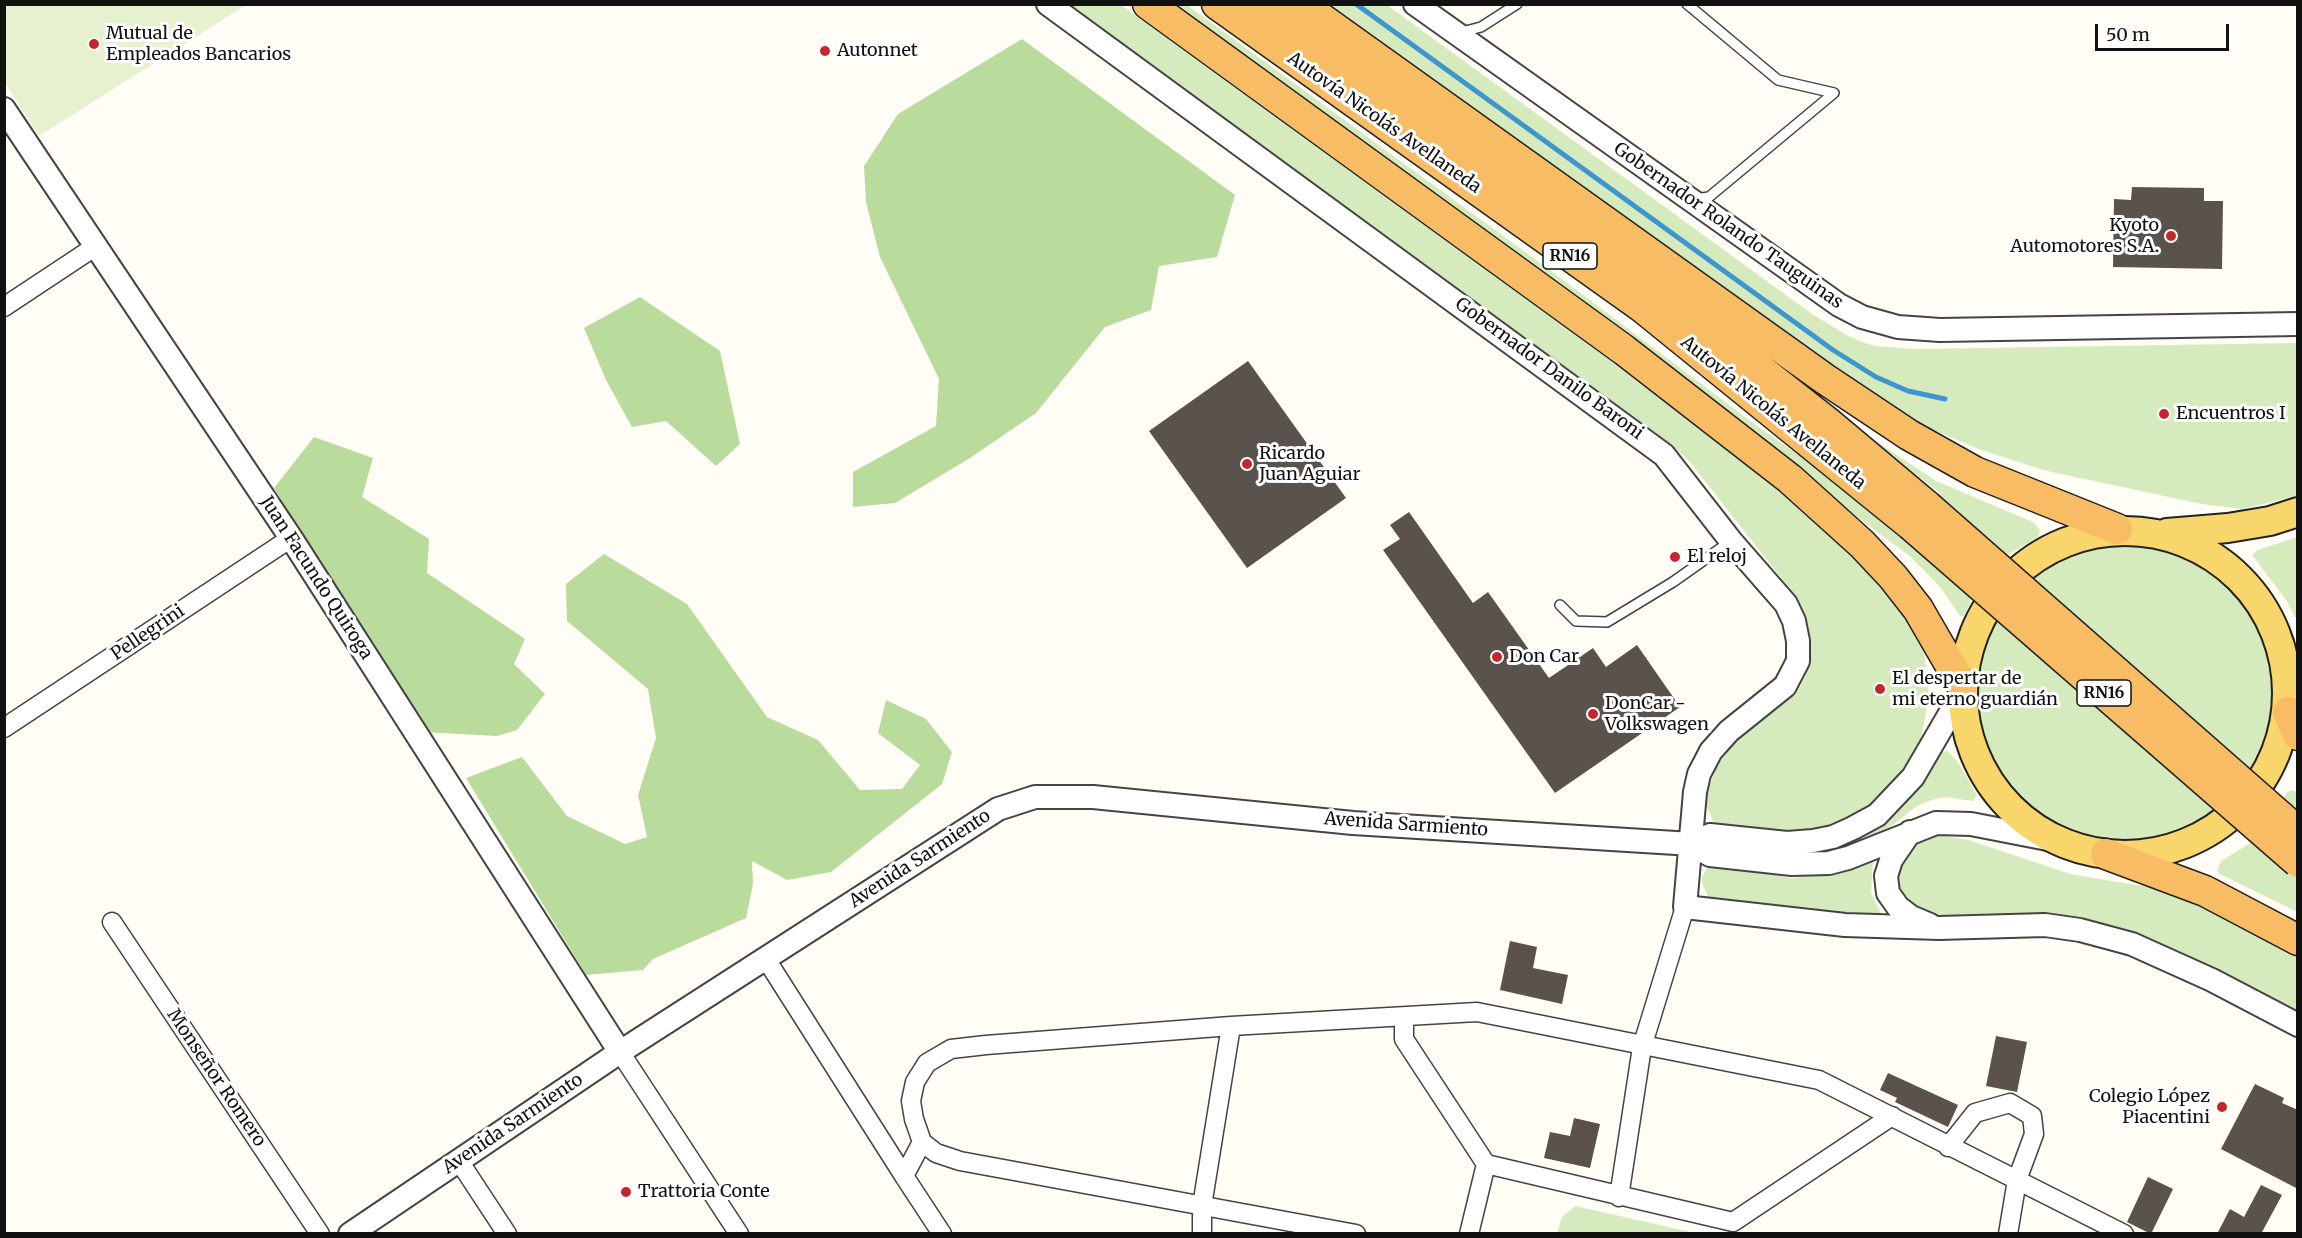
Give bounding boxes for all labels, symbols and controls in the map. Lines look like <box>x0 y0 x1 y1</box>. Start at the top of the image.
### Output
scale bar <box>2098 12 2232 50</box>
place label: Mutual de Empleados Bancarios <box>106 23 291 66</box>
text: 50 m <box>2106 23 2150 46</box>
marker: Mutual de Empleados Bancarios <box>87 37 101 51</box>
place label: Autonnet <box>837 40 918 62</box>
marker: Autonnet <box>818 44 832 58</box>
street label: Autovía Nicolás Avellaneda <box>1283 48 1485 198</box>
street label: Gobernador Rolando Tauguinas <box>1609 138 1847 314</box>
place label: Kyoto Automotores S.A. <box>2010 215 2159 258</box>
marker: Kyoto Automotores S.A. <box>2164 229 2178 243</box>
road number: RN16 <box>1543 243 1597 269</box>
street label: Gobernador Danilo Baroni <box>1451 293 1647 445</box>
street label: Autovía Nicolás Avellaneda <box>1676 332 1870 494</box>
place label: Encuentros I <box>2176 403 2286 425</box>
marker: Encuentros I <box>2157 407 2171 421</box>
place label: Ricardo Juan Aguiar <box>1259 443 1360 486</box>
marker: Ricardo Juan Aguiar <box>1240 457 1254 471</box>
street label: Juan Facundo Quiroga <box>255 492 377 664</box>
place label: El reloj <box>1687 546 1747 568</box>
marker: El reloj <box>1668 550 1682 564</box>
street label: Pellegrini <box>107 601 189 665</box>
place label: Don Car <box>1509 646 1579 668</box>
marker: Don Car <box>1490 650 1504 664</box>
place label: El despertar de mi eterno guardián <box>1892 668 2058 710</box>
road number: RN16 <box>2077 680 2131 706</box>
marker: El despertar de mi eterno guardián <box>1873 682 1887 696</box>
place label: DonCar - Volkswagen <box>1605 693 1709 736</box>
marker: DonCar - Volkswagen <box>1586 707 1600 721</box>
street label: Avenida Sarmiento <box>845 805 995 913</box>
street label: Avenida Sarmiento <box>1323 808 1489 842</box>
street label: Monseñor Romero <box>162 1005 270 1151</box>
street label: Avenida Sarmiento <box>439 1069 587 1179</box>
place label: Colegio López Piacentini <box>2089 1086 2210 1128</box>
marker: Colegio López Piacentini <box>2215 1100 2229 1114</box>
place label: Trattoria Conte <box>638 1181 770 1203</box>
marker: Trattoria Conte <box>619 1185 633 1199</box>

